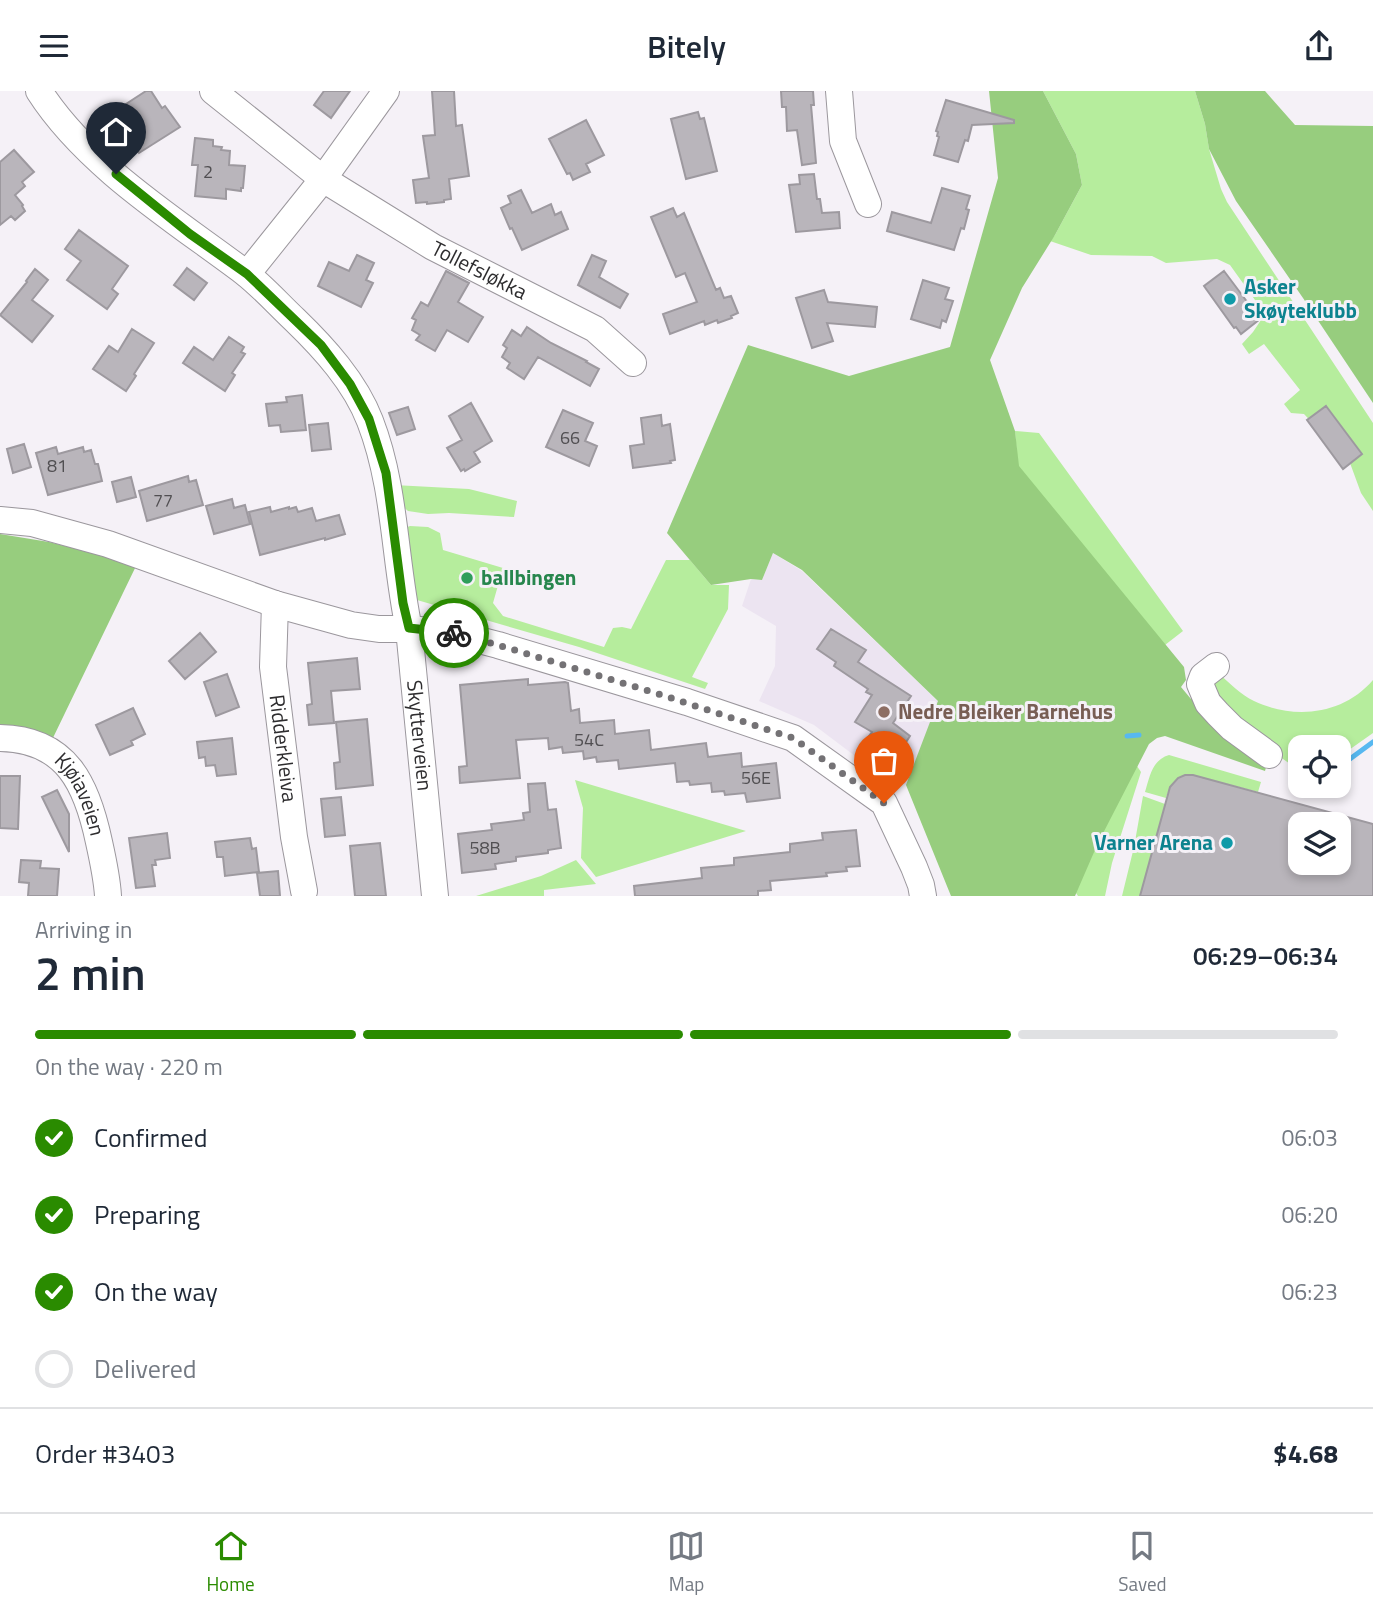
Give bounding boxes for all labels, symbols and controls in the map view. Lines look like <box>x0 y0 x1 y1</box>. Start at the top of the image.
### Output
text: Bitely <box>647 22 726 70</box>
icon: menu <box>35 27 73 65</box>
icon: share <box>1300 27 1338 65</box>
pin <box>86 102 146 174</box>
icon: home <box>97 113 135 151</box>
house number: 2 <box>203 158 213 185</box>
street label: Tollefsløkka <box>426 232 534 307</box>
place label: Asker Skøyteklubb <box>1244 270 1357 326</box>
marker: Asker Skøyteklubb <box>1222 291 1238 307</box>
house number: 66 <box>560 424 580 451</box>
house number: 81 <box>47 452 67 479</box>
house number: 77 <box>153 487 173 514</box>
place label: ballbingen <box>481 561 577 593</box>
marker: ballbingen <box>459 570 475 586</box>
courier <box>419 598 489 668</box>
icon: bike <box>435 614 473 652</box>
street label: Skytterveien <box>399 679 442 792</box>
street label: Ridderkleiva <box>262 693 307 804</box>
place label: Nedre Bleiker Barnehus <box>898 695 1113 727</box>
marker: Nedre Bleiker Barnehus <box>876 704 892 720</box>
house number: 54C <box>574 726 604 753</box>
pin <box>854 731 914 803</box>
map controls <box>1288 735 1351 875</box>
button: locate <box>1288 735 1351 798</box>
icon: bag <box>865 742 903 780</box>
street label: Kjøiaveien <box>48 744 114 839</box>
house number: 56E <box>741 764 771 791</box>
button: layers <box>1288 812 1351 875</box>
place label: Varner Arena <box>1094 826 1213 858</box>
house number: 58B <box>469 834 501 861</box>
marker: Varner Arena <box>1219 835 1235 851</box>
text: Arriving in <box>35 912 132 947</box>
text: 06:29–06:34 <box>1193 936 1338 975</box>
text: 2 min <box>35 938 146 1008</box>
text: On the way · 220 m <box>35 1049 223 1084</box>
text: Confirmed <box>94 1118 208 1157</box>
icon: check <box>35 1119 73 1157</box>
text: 06:03 <box>1281 1120 1338 1155</box>
text: Preparing <box>94 1195 200 1234</box>
icon: check <box>35 1196 73 1234</box>
text: 06:20 <box>1281 1197 1338 1232</box>
text: On the way <box>94 1272 218 1311</box>
icon: check <box>35 1273 73 1311</box>
text: 06:23 <box>1281 1274 1338 1309</box>
text: Delivered <box>94 1349 197 1388</box>
text: Order #3403 <box>35 1434 175 1473</box>
text: $4.68 <box>1273 1434 1338 1473</box>
tab: Home <box>206 1527 255 1598</box>
tab: Map <box>667 1527 705 1598</box>
tab: Saved <box>1118 1527 1167 1598</box>

